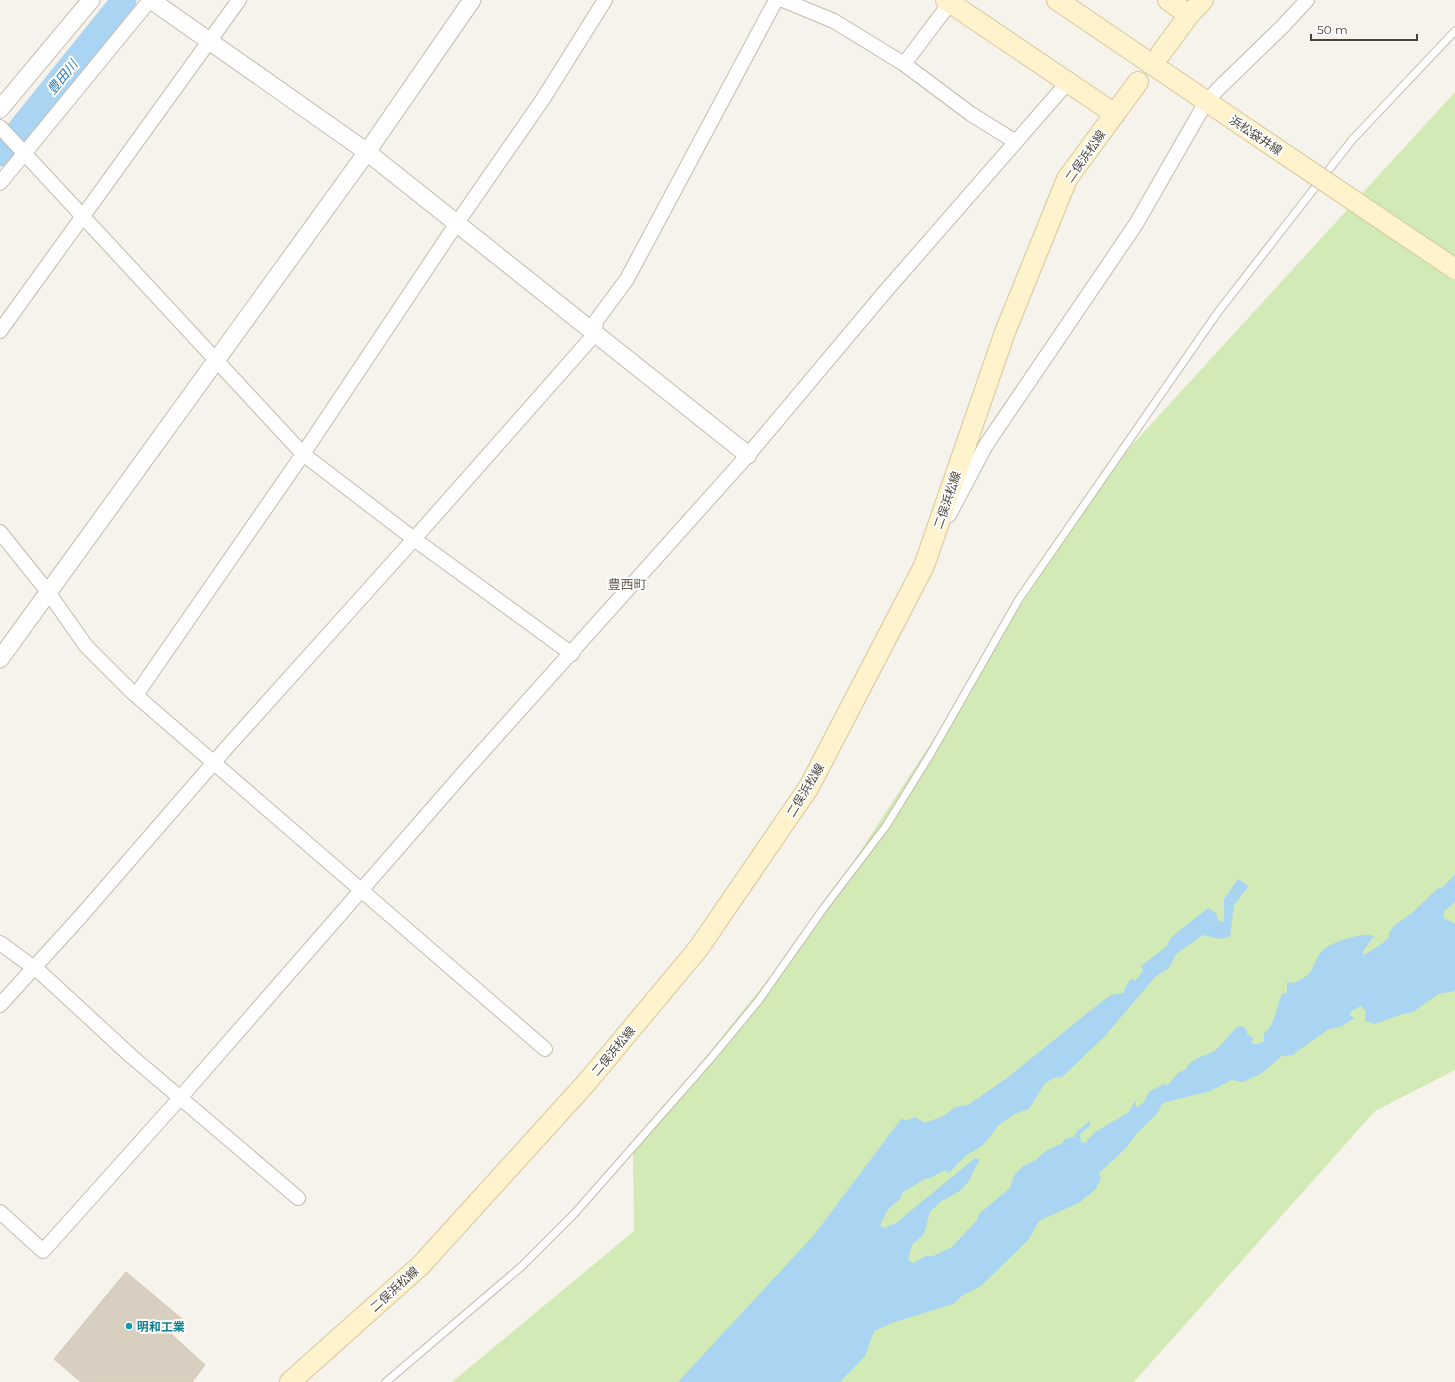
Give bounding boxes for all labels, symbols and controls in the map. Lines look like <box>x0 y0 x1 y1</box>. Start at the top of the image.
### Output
scale bar <box>1311 16 1417 42</box>
text: 50 m <box>1317 22 1348 37</box>
water label: 豊田川 <box>44 55 82 97</box>
street label: 浜松袋井線 <box>1227 112 1285 158</box>
street label: 二俣浜松線 <box>1062 127 1108 185</box>
street label: 二俣浜松線 <box>930 469 964 531</box>
district label: 豊西町 <box>607 576 647 592</box>
street label: 二俣浜松線 <box>783 760 827 820</box>
street label: 二俣浜松線 <box>588 1023 638 1079</box>
street label: 二俣浜松線 <box>367 1263 421 1315</box>
place label: 明和工業 <box>137 1319 185 1334</box>
marker: 明和工業 <box>124 1321 134 1331</box>

